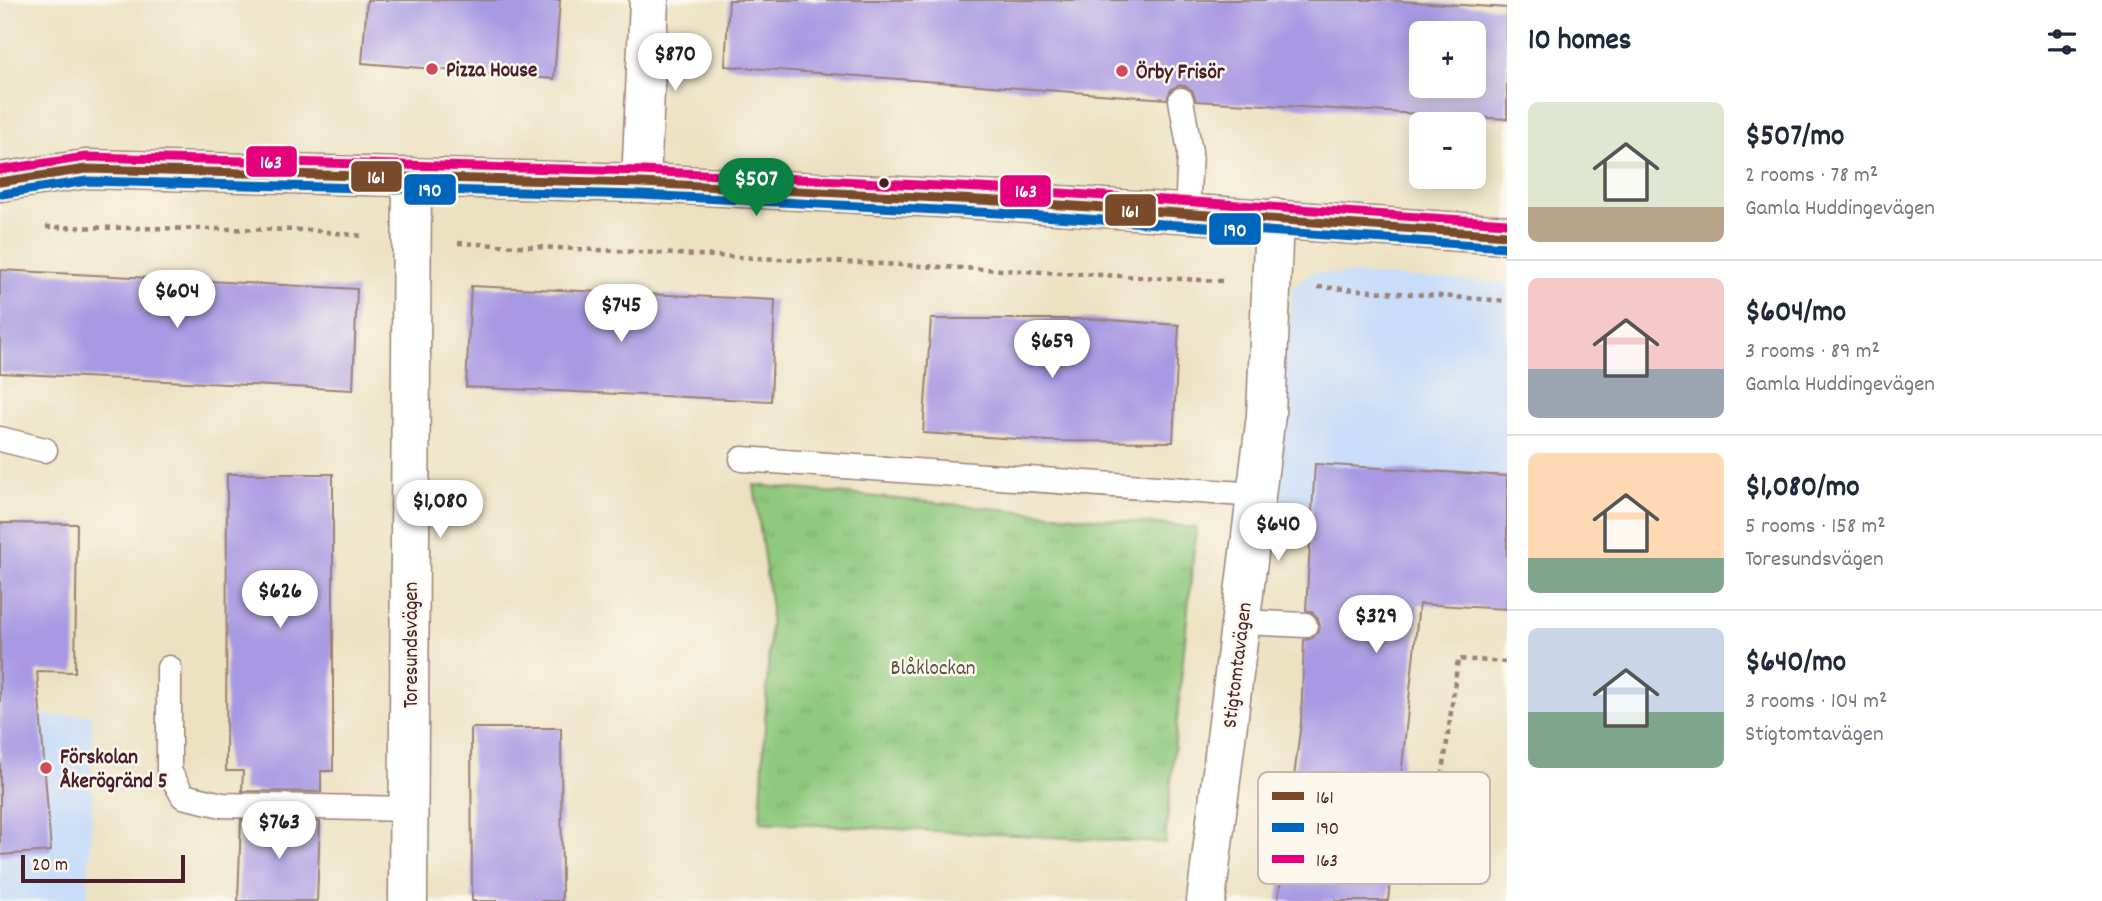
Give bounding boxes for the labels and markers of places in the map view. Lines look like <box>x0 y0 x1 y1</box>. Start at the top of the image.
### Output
pin: $870 <box>634 34 716 93</box>
place label: Pizza House <box>446 57 537 87</box>
place label: Örby Frisör <box>1136 59 1226 89</box>
marker: Pizza House <box>424 61 440 77</box>
marker: Örby Frisör <box>1114 63 1130 79</box>
pin: $507 <box>715 158 797 218</box>
unlabelled marker <box>877 176 891 190</box>
pin: $604 <box>136 270 218 330</box>
pin: $745 <box>580 284 662 344</box>
pin: $659 <box>1011 320 1093 380</box>
pin: $1,080 <box>383 480 497 540</box>
pin: $640 <box>1237 504 1319 563</box>
pin: $626 <box>239 570 321 630</box>
pin: $329 <box>1335 596 1417 655</box>
place label: Förskolan Åkerögränd 5 <box>60 744 168 798</box>
marker: Förskolan Åkerögränd 5 <box>38 760 54 776</box>
pin: $763 <box>238 802 320 861</box>

